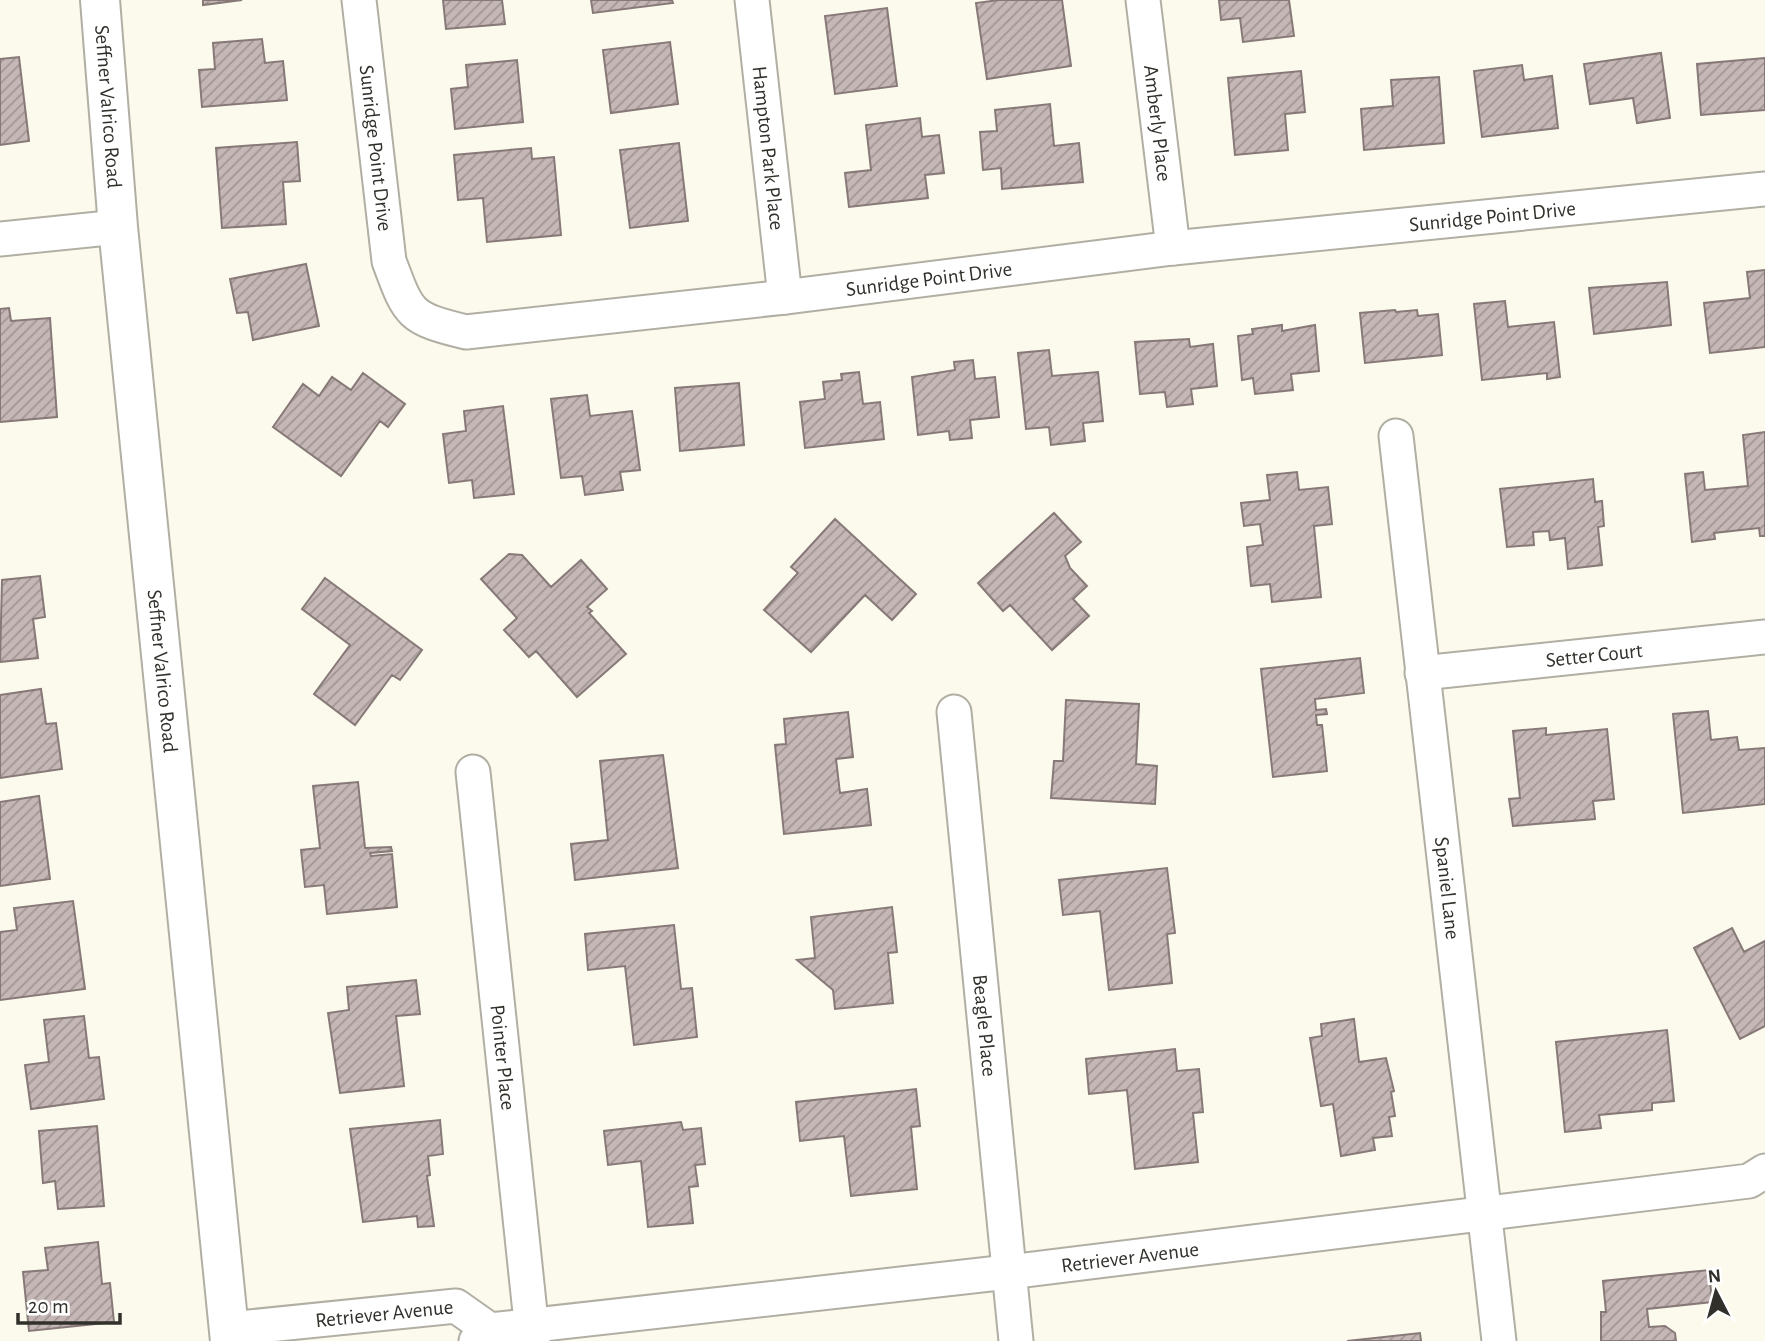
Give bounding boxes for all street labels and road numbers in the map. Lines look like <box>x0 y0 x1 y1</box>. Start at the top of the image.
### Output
street label: Seffner Valrico Road <box>91 24 125 189</box>
street label: Sunridge Point Drive <box>356 64 396 232</box>
street label: Amberly Place <box>1140 64 1175 183</box>
street label: Hampton Park Place <box>748 65 788 231</box>
street label: Sunridge Point Drive <box>1408 198 1577 235</box>
street label: Sunridge Point Drive <box>845 258 1013 300</box>
street label: Seffner Valrico Road <box>144 589 181 754</box>
street label: Setter Court <box>1545 640 1644 671</box>
street label: Spaniel Lane <box>1431 836 1463 941</box>
street label: Beagle Place <box>969 973 1000 1078</box>
street label: Pointer Place <box>487 1004 519 1111</box>
street label: Retriever Avenue <box>1060 1239 1200 1276</box>
street label: Retriever Avenue <box>314 1296 454 1331</box>

